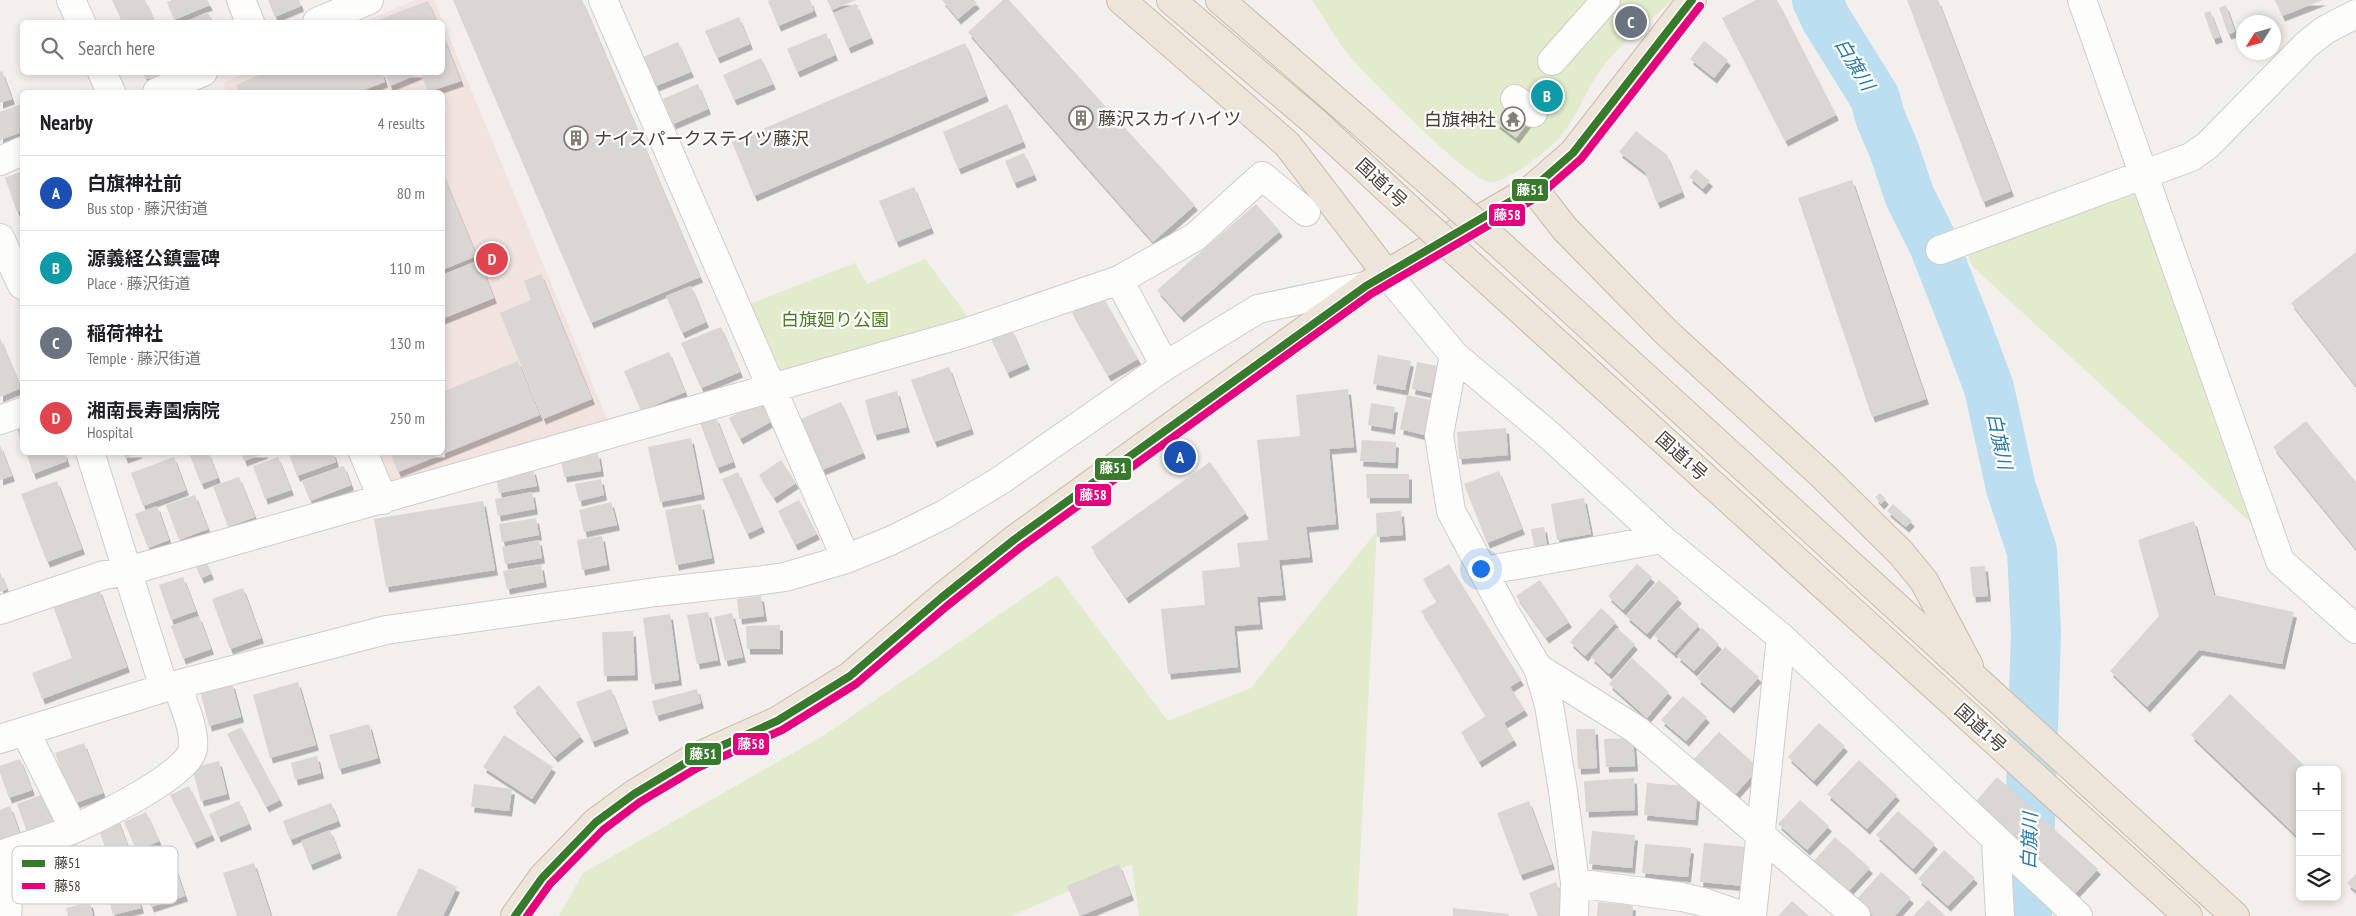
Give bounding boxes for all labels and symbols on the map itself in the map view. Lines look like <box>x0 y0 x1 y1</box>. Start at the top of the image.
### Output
pin: C <box>1615 3 1647 41</box>
north arrow <box>2236 15 2281 60</box>
water label: 白旗川 <box>1830 33 1881 96</box>
pin: B <box>1531 77 1563 115</box>
building icon: 藤沢スカイハイツ <box>1068 105 1094 131</box>
temple icon: 白旗神社 <box>1500 106 1526 132</box>
place label: 藤沢スカイハイツ <box>1098 107 1241 130</box>
place label: 白旗神社 <box>1424 108 1496 131</box>
building icon: ナイスパークステイツ藤沢 <box>563 125 589 151</box>
place label: ナイスパークステイツ藤沢 <box>594 127 809 150</box>
street label: 国道1号 <box>1351 153 1413 213</box>
line badge: 藤51 <box>1511 178 1549 202</box>
text: 藤51 <box>1516 181 1544 199</box>
line badge: 藤58 <box>1488 203 1526 227</box>
text: 藤58 <box>1493 206 1521 224</box>
pin: D <box>476 240 508 278</box>
park label: 白旗廻り公園 <box>781 308 889 331</box>
water label: 白旗川 <box>1982 411 2018 473</box>
street label: 国道1号 <box>1651 427 1713 485</box>
pin: A <box>1164 438 1196 476</box>
line badge: 藤51 <box>1094 457 1132 481</box>
text: 藤51 <box>1099 459 1127 477</box>
line badge: 藤58 <box>1074 483 1112 507</box>
text: 藤58 <box>1079 486 1107 504</box>
your location <box>1468 556 1494 582</box>
street label: 国道1号 <box>1950 699 2012 757</box>
line badge: 藤58 <box>732 732 770 756</box>
text: 藤58 <box>737 735 765 753</box>
line badge: 藤51 <box>684 742 722 766</box>
text: 藤51 <box>689 745 717 763</box>
water label: 白旗川 <box>2016 810 2042 870</box>
legend <box>12 846 178 904</box>
text: 藤51 <box>54 854 81 872</box>
text: 藤58 <box>54 877 81 895</box>

